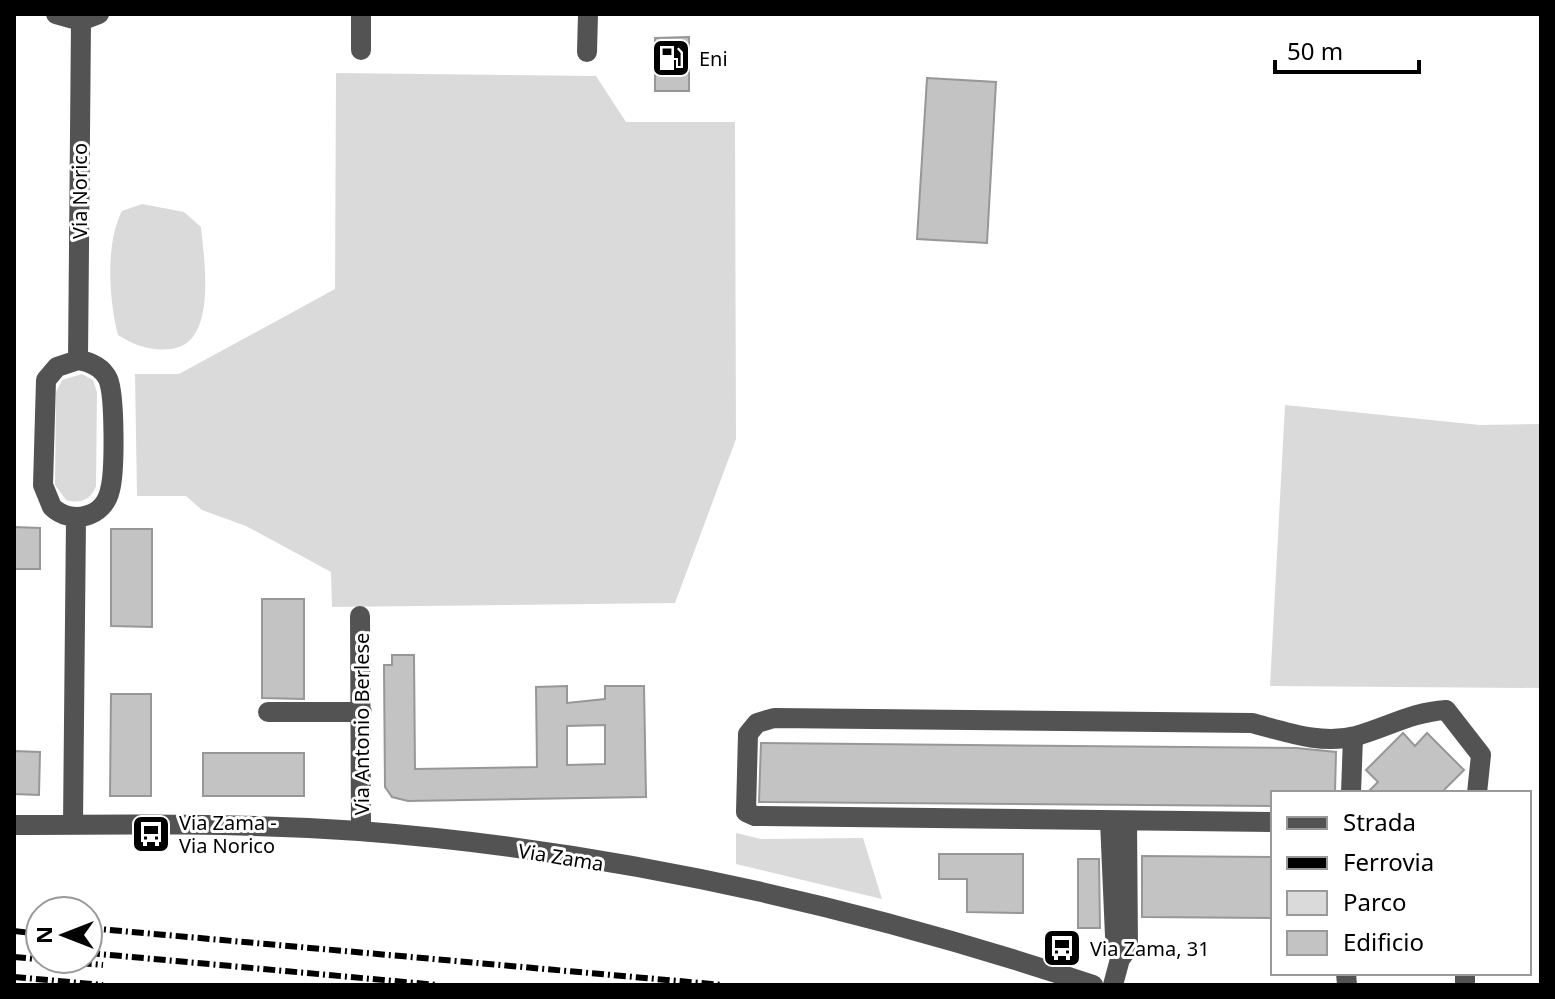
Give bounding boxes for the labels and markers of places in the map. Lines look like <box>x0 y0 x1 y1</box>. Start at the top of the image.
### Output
fuel station icon: Eni <box>650 37 692 79</box>
place label: Eni <box>699 45 728 72</box>
place label: Via Zama - Via Norico <box>179 809 277 859</box>
bus stop icon: Via Zama - Via Norico <box>130 813 172 855</box>
bus stop icon: Via Zama, 31 <box>1041 927 1083 969</box>
place label: Via Zama, 31 <box>1090 935 1210 962</box>

